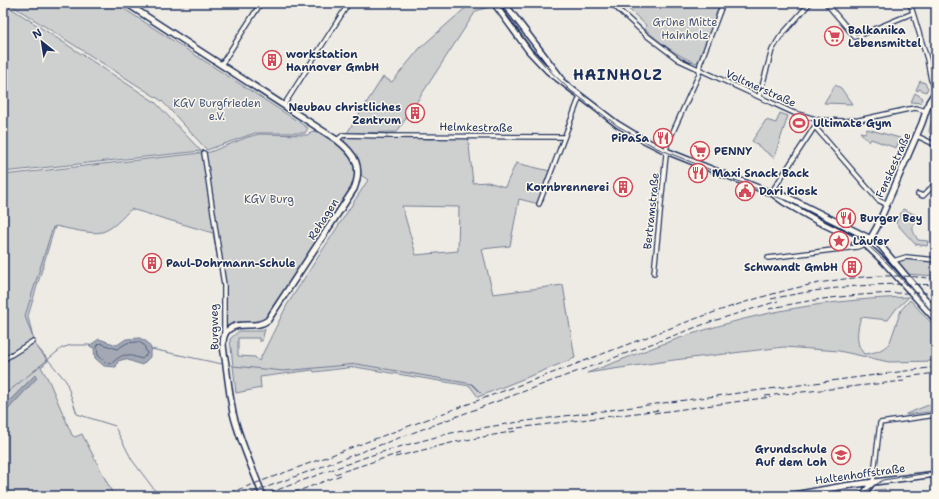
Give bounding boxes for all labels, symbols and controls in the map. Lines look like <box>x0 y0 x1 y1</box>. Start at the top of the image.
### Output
park label: Grüne Mitte Hainholz <box>652 15 718 43</box>
north arrow <box>22 22 62 62</box>
place label: Balkanika Lebensmittel <box>848 23 921 51</box>
text: N <box>30 25 45 42</box>
supermarket icon: Balkanika Lebensmittel <box>823 25 845 47</box>
place label: workstation Hannover GmbH <box>286 47 379 75</box>
building icon: workstation Hannover GmbH <box>261 49 283 71</box>
district label: HAINHOLZ <box>573 65 663 85</box>
street label: Voltmerstraße <box>723 66 799 111</box>
park label: KGV Burgfrieden e.V. <box>173 96 261 124</box>
place label: Neubau christliches Zentrum <box>289 100 401 128</box>
building icon: Neubau christliches Zentrum <box>404 102 426 124</box>
sports icon: Ultimate Gym <box>788 112 810 134</box>
place label: Ultimate Gym <box>813 116 892 131</box>
street label: Helmkestraße <box>439 119 513 136</box>
restaurant icon: PiPaSa <box>652 127 674 149</box>
street label: Fenskestraße <box>872 130 915 200</box>
place label: PiPaSa <box>611 131 649 146</box>
supermarket icon: PENNY <box>689 140 711 162</box>
place label: PENNY <box>714 144 752 159</box>
restaurant icon: Maxi Snack Back <box>687 162 709 184</box>
place label: Maxi Snack Back <box>712 166 809 181</box>
street label: Bertramstraße <box>640 172 663 250</box>
building icon: Kornbrennerei <box>612 176 634 198</box>
place label: Kornbrennerei <box>526 180 609 195</box>
public building icon: Dari Kiosk <box>734 180 756 202</box>
place label: Dari Kiosk <box>759 184 818 199</box>
park label: KGV Burg <box>244 192 294 207</box>
street label: Rehagen <box>304 196 342 243</box>
restaurant icon: Burger Bey <box>835 207 857 229</box>
place label: Burger Bey <box>860 211 923 226</box>
place icon: Läufer <box>828 230 850 252</box>
place label: Läufer <box>853 234 890 249</box>
building icon: Paul-Dohrmann-Schule <box>141 252 163 274</box>
place label: Paul-Dohrmann-Schule <box>166 256 296 271</box>
building icon: Schwandt GmbH <box>841 256 863 278</box>
place label: Schwandt GmbH <box>744 260 838 275</box>
street label: Burgweg <box>207 303 222 350</box>
place label: Grundschule Auf dem Loh <box>755 442 828 470</box>
school or university icon: Grundschule Auf dem Loh <box>830 444 852 466</box>
street label: Haltenhoffstraße <box>814 461 906 488</box>

